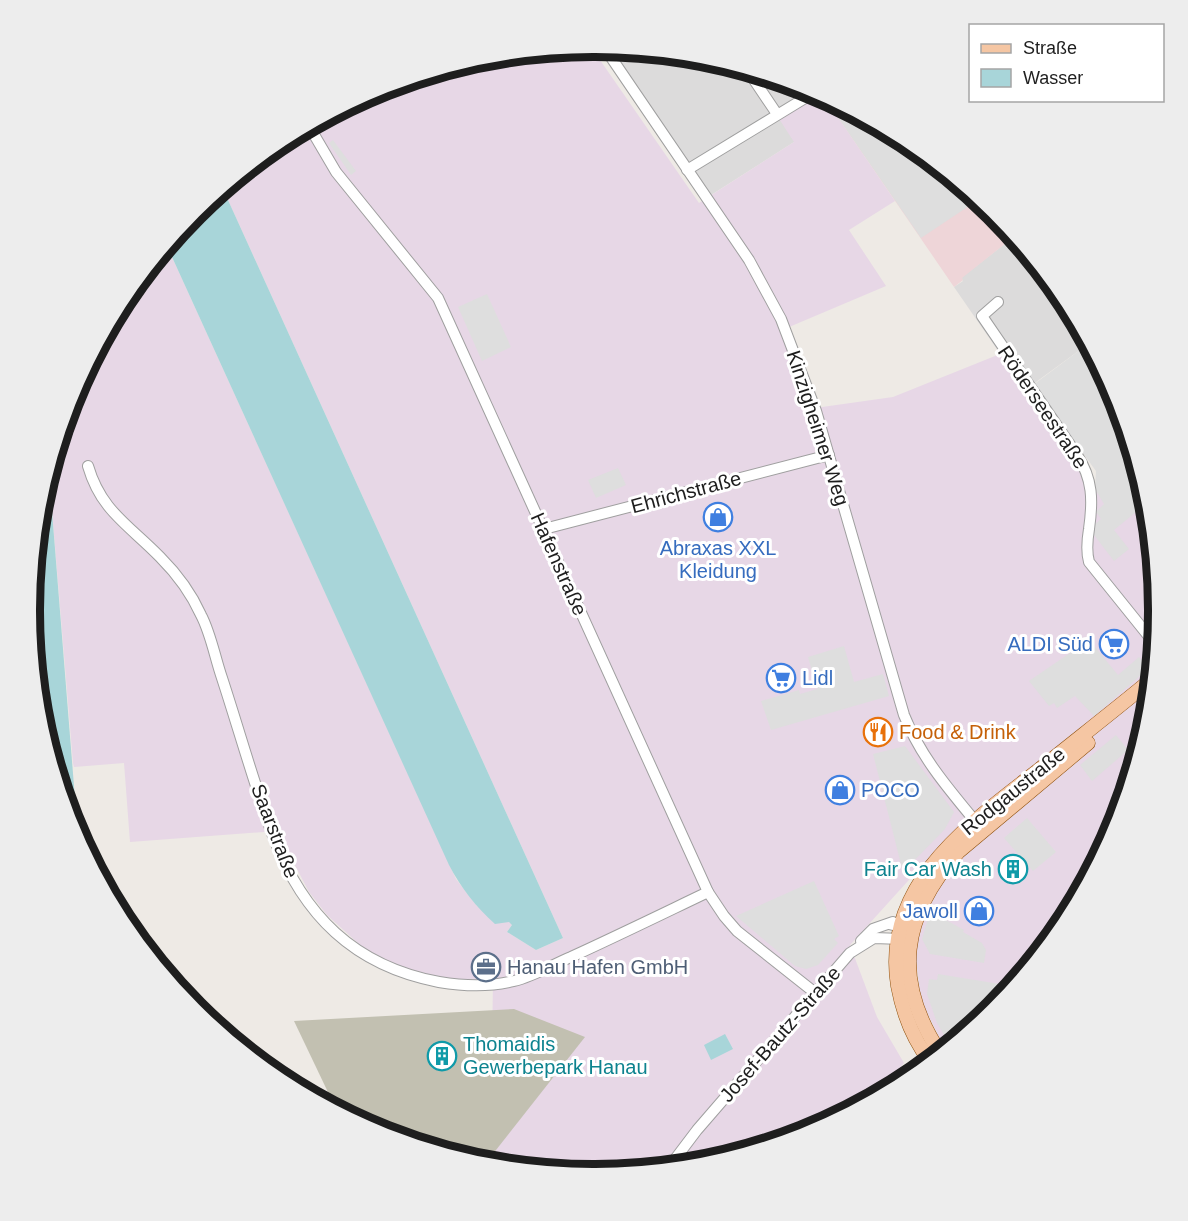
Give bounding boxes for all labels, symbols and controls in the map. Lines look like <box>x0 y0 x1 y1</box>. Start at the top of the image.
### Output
legend <box>969 24 1164 102</box>
text: Straße <box>1023 38 1077 58</box>
text: Wasser <box>1023 68 1083 88</box>
street label: Röderseestraße <box>994 341 1092 473</box>
street label: Kinzigheimer Weg <box>783 348 853 508</box>
street label: Ehrichstraße <box>628 467 744 517</box>
shop icon: Abraxas XXL Kleidung <box>702 501 734 533</box>
street label: Hafenstraße <box>527 509 591 619</box>
place label: Abraxas XXL Kleidung <box>660 537 776 582</box>
supermarket icon: ALDI Süd <box>1098 628 1130 660</box>
place label: ALDI Süd <box>1007 633 1093 655</box>
supermarket icon: Lidl <box>765 662 797 694</box>
place label: Lidl <box>802 667 833 689</box>
restaurant icon: Food & Drink <box>862 716 894 748</box>
place label: Food & Drink <box>899 721 1017 743</box>
street label: Rodgaustraße <box>957 743 1069 839</box>
shop icon: POCO <box>824 774 856 806</box>
place label: POCO <box>861 779 920 801</box>
street label: Saarstraße <box>247 781 303 881</box>
building icon: Fair Car Wash <box>997 853 1029 885</box>
place label: Fair Car Wash <box>864 858 992 880</box>
shop icon: Jawoll <box>963 895 995 927</box>
place label: Jawoll <box>902 900 958 922</box>
office icon: Hanau Hafen GmbH <box>470 951 502 983</box>
place label: Hanau Hafen GmbH <box>507 956 688 978</box>
street label: Josef-Bautz-Straße <box>715 962 845 1106</box>
place label: Thomaidis Gewerbepark Hanau <box>463 1033 648 1078</box>
building icon: Thomaidis Gewerbepark Hanau <box>426 1040 458 1072</box>

